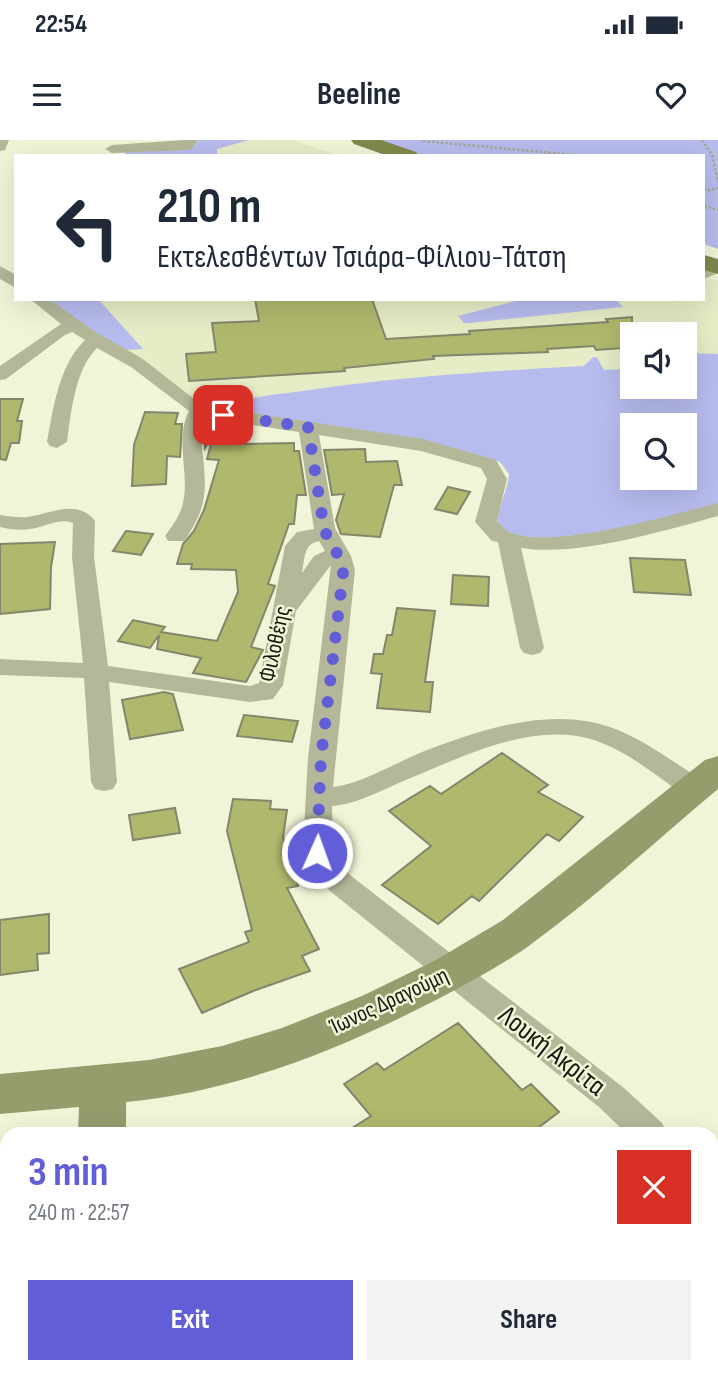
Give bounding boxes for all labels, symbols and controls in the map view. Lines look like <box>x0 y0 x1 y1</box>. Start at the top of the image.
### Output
text: 22:54 <box>35 9 87 40</box>
text: Beeline <box>317 75 401 114</box>
icon: menu <box>28 76 66 114</box>
icon: heart <box>652 76 690 114</box>
text: 210 m <box>157 178 261 237</box>
icon: left <box>42 182 133 273</box>
text: Εκτελεσθέντων Τσιάρα-Φίλιου-Τάτση <box>157 238 566 277</box>
map controls <box>620 322 697 490</box>
button: sound <box>620 322 697 399</box>
pin <box>193 385 253 445</box>
icon: arrive <box>204 396 242 434</box>
button: search <box>620 413 697 490</box>
street label: Φιλοθέης <box>253 604 297 684</box>
position arrow <box>280 816 354 890</box>
street label: Ίωνος Δραγούμη <box>324 961 453 1041</box>
street label: Λουκή Ακρίτα <box>491 998 612 1103</box>
text: 3 min <box>28 1147 108 1198</box>
button: close <box>617 1150 691 1224</box>
text: 240 m · 22:57 <box>28 1199 129 1227</box>
button: Exit <box>28 1280 353 1360</box>
button: Share <box>367 1280 691 1360</box>

